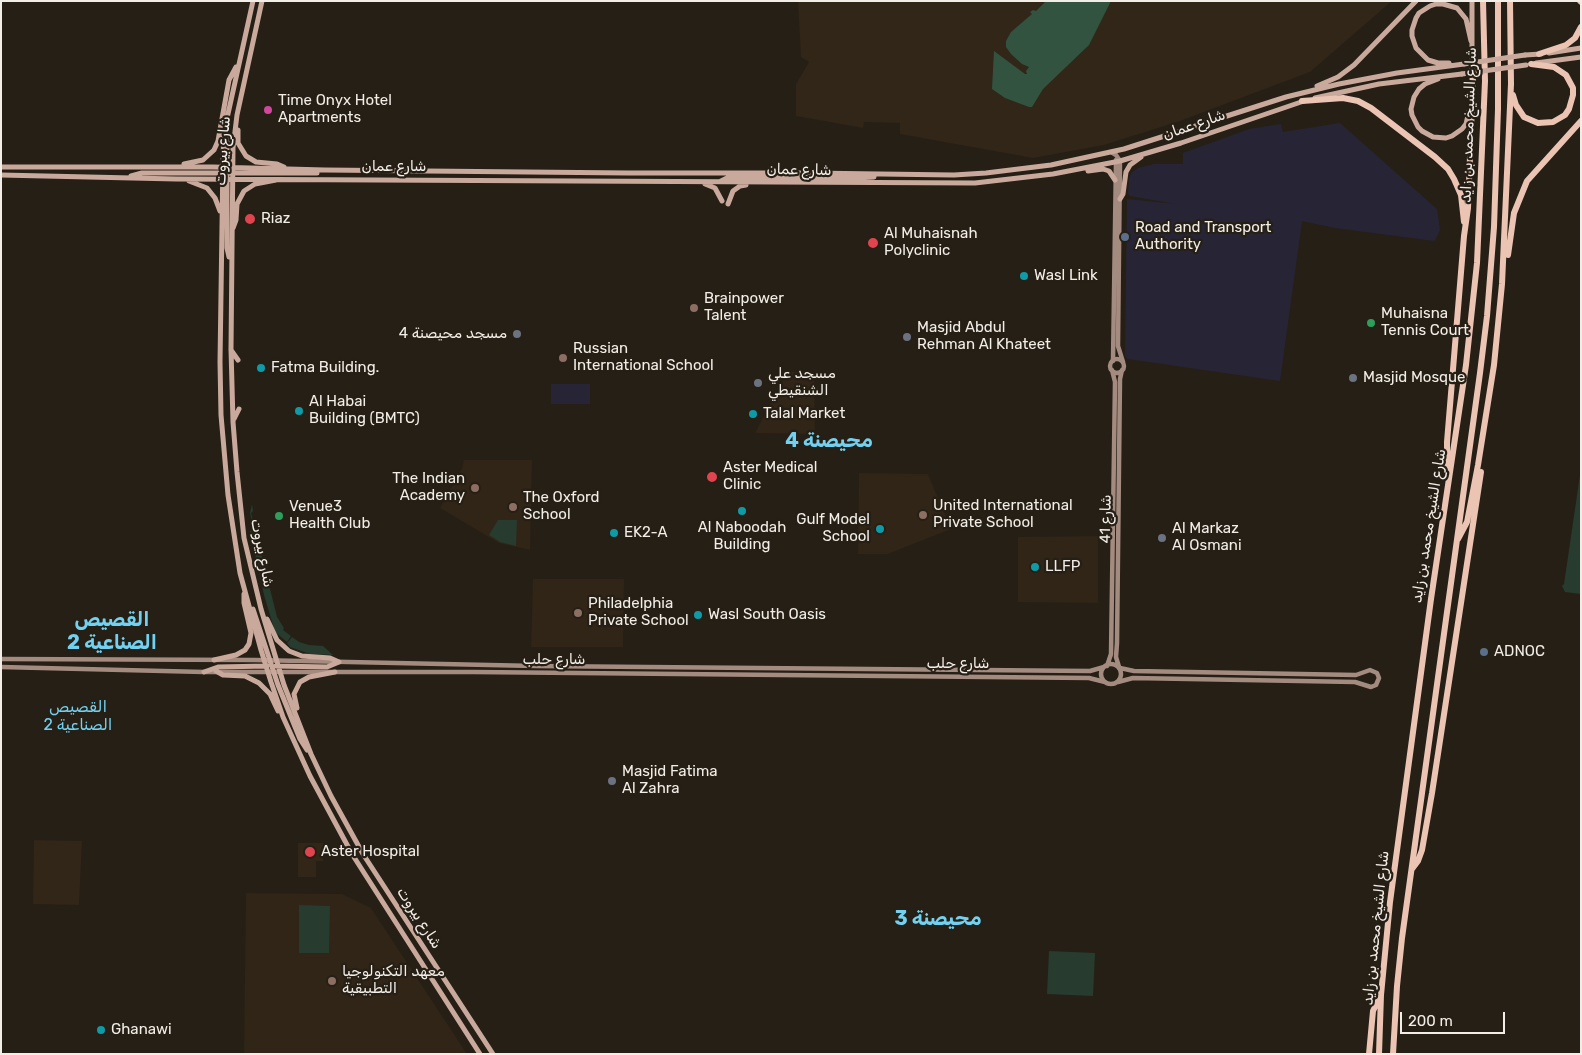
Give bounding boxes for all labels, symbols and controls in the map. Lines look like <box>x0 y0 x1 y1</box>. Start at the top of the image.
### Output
street label: شارع الشيخ محمد بن زايد <box>1457 47 1481 203</box>
place label: Time Onyx Hotel Apartments <box>278 92 392 127</box>
marker: Time Onyx Hotel Apartments <box>262 104 274 116</box>
street label: شارع عمان <box>1160 106 1228 144</box>
street label: شارع بيروت <box>212 116 234 186</box>
street label: شارع عمان <box>361 158 427 176</box>
street label: شارع عمان <box>766 160 832 180</box>
place label: Riaz <box>261 210 290 228</box>
marker: Riaz <box>243 212 257 226</box>
place label: Road and Transport Authority <box>1135 219 1271 254</box>
place label: Al Muhaisnah Polyclinic <box>884 225 978 260</box>
marker: Road and Transport Authority <box>1119 231 1131 243</box>
marker: Al Muhaisnah Polyclinic <box>866 236 880 250</box>
place label: Wasl Link <box>1034 267 1098 285</box>
marker: Wasl Link <box>1018 270 1030 282</box>
place label: Brainpower Talent <box>704 290 784 325</box>
marker: Brainpower Talent <box>688 302 700 314</box>
place label: Muhaisna Tennis Court <box>1381 305 1469 340</box>
marker: Muhaisna Tennis Court <box>1365 317 1377 329</box>
place label: Masjid Abdul Rehman Al Khateet <box>917 319 1051 354</box>
place label: مسجد محيصنة 4 <box>399 325 507 343</box>
marker: مسجد محيصنة 4 <box>511 328 523 340</box>
marker: Masjid Abdul Rehman Al Khateet <box>901 331 913 343</box>
place label: Russian International School <box>573 340 714 375</box>
marker: Russian International School <box>557 352 569 364</box>
place label: Fatma Building. <box>271 359 379 377</box>
marker: Fatma Building. <box>255 362 267 374</box>
place label: مسجد علي الشنقيطي <box>768 365 836 400</box>
place label: Masjid Mosque <box>1363 369 1465 387</box>
marker: Masjid Mosque <box>1347 372 1359 384</box>
marker: مسجد علي الشنقيطي <box>752 377 764 389</box>
place label: Al Habai Building (BMTC) <box>309 393 420 428</box>
marker: Al Habai Building (BMTC) <box>293 405 305 417</box>
place label: Talal Market <box>763 405 845 423</box>
marker: Talal Market <box>747 408 759 420</box>
district label: محيصنة 4 <box>785 429 873 453</box>
street label: شارع الشيخ محمد بن زايد <box>1408 448 1450 604</box>
place label: Aster Medical Clinic <box>723 459 817 494</box>
place label: The Indian Academy <box>392 470 465 505</box>
marker: Aster Medical Clinic <box>705 470 719 484</box>
marker: The Indian Academy <box>469 482 481 494</box>
place label: The Oxford School <box>523 489 600 524</box>
street label: شارع 41 <box>1097 494 1115 544</box>
place label: United International Private School <box>933 497 1073 532</box>
place label: Venue3 Health Club <box>289 498 370 533</box>
marker: The Oxford School <box>507 501 519 513</box>
marker: Al Naboodah Building <box>736 505 748 517</box>
marker: United International Private School <box>917 509 929 521</box>
marker: Venue3 Health Club <box>273 510 285 522</box>
place label: Gulf Model School <box>796 511 870 546</box>
street label: شارع بيروت <box>247 517 277 589</box>
place label: Al Naboodah Building <box>698 519 786 554</box>
place label: Al Markaz Al Osmani <box>1172 520 1242 555</box>
marker: Gulf Model School <box>874 523 886 535</box>
place label: EK2-A <box>624 524 668 542</box>
marker: EK2-A <box>608 527 620 539</box>
marker: Al Markaz Al Osmani <box>1156 532 1168 544</box>
place label: LLFP <box>1045 558 1080 576</box>
marker: LLFP <box>1029 561 1041 573</box>
place label: Philadelphia Private School <box>588 595 689 630</box>
place label: Wasl South Oasis <box>708 606 826 624</box>
marker: Philadelphia Private School <box>572 607 584 619</box>
district label: القصيص الصناعية 2 <box>67 608 157 655</box>
marker: Wasl South Oasis <box>692 609 704 621</box>
place label: ADNOC <box>1494 643 1545 661</box>
marker: ADNOC <box>1478 646 1490 658</box>
street label: شارع حلب <box>522 651 586 669</box>
street label: شارع حلب <box>926 655 990 673</box>
district label: القصيص الصناعية 2 <box>44 697 112 735</box>
place label: Masjid Fatima Al Zahra <box>622 763 718 798</box>
marker: Masjid Fatima Al Zahra <box>606 775 618 787</box>
place label: Aster Hospital <box>321 843 420 861</box>
marker: Aster Hospital <box>303 845 317 859</box>
street label: شارع الشيخ محمد بن زايد <box>1359 850 1393 1006</box>
street label: شارع بيروت <box>392 884 446 952</box>
district label: محيصنة 3 <box>894 907 982 931</box>
place label: معهد التكنولوجيا التطبيقية <box>342 963 445 998</box>
marker: معهد التكنولوجيا التطبيقية <box>326 975 338 987</box>
scale bar <box>1402 1002 1507 1034</box>
text: 200 m <box>1408 1012 1453 1030</box>
place label: Ghanawi <box>111 1021 172 1039</box>
marker: Ghanawi <box>95 1024 107 1036</box>

